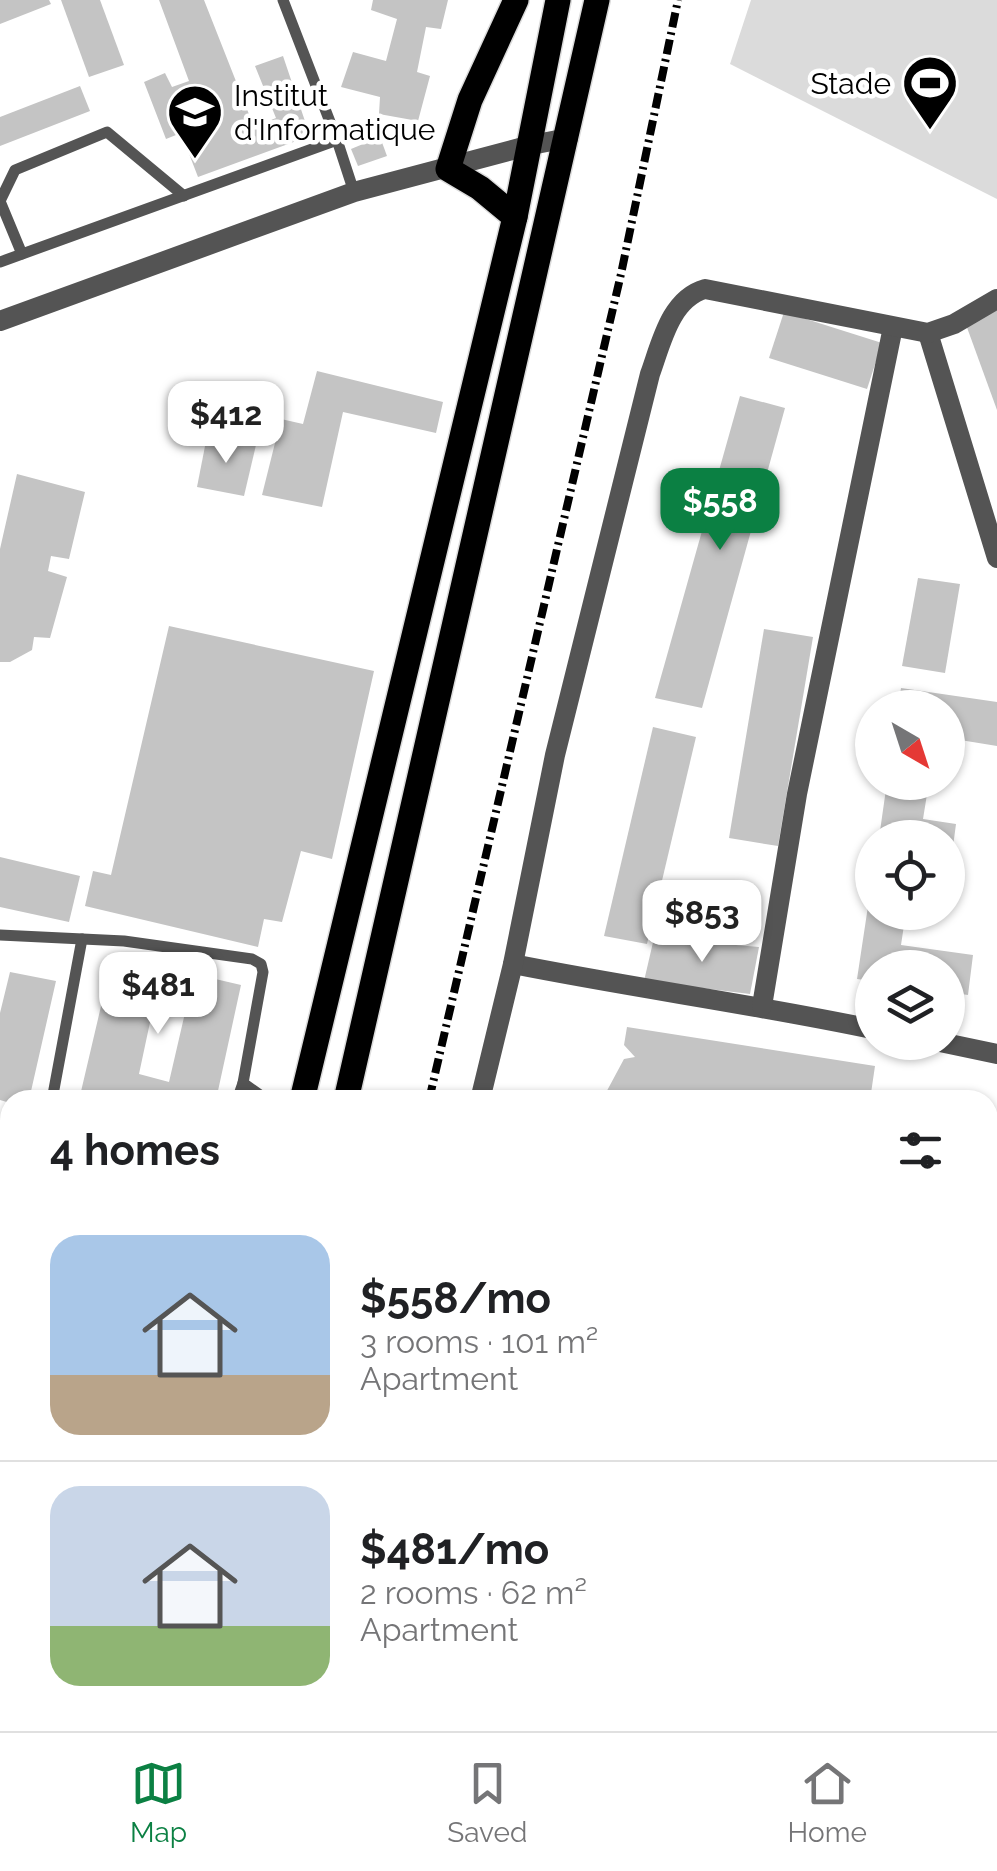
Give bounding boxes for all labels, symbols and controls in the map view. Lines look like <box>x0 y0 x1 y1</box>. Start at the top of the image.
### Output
sports icon: Stade <box>900 53 960 132</box>
place label: Stade <box>810 66 891 101</box>
place label: Institut d'Informatique <box>234 78 435 147</box>
school or university icon: Institut d'Informatique <box>165 82 225 161</box>
pin: $412 <box>167 381 285 466</box>
text: $412 <box>190 395 262 432</box>
pin: $558 <box>661 468 779 553</box>
text: $558 <box>682 482 758 519</box>
north arrow <box>855 690 965 800</box>
map controls <box>855 690 965 1060</box>
button: locate <box>855 820 965 930</box>
pin: $853 <box>643 880 761 965</box>
text: $853 <box>664 894 740 931</box>
button: layers <box>855 950 965 1060</box>
pin: $481 <box>99 952 217 1037</box>
text: $481 <box>121 966 195 1003</box>
icon: filters <box>893 1123 948 1178</box>
text: 4 homes <box>50 1126 220 1175</box>
text: $558/mo <box>360 1274 551 1323</box>
icon: home <box>130 1275 250 1395</box>
text: 3 rooms · 101 m² <box>360 1323 598 1360</box>
text: Apartment <box>360 1360 518 1397</box>
text: $481/mo <box>360 1525 549 1574</box>
icon: home <box>130 1526 250 1646</box>
text: 2 rooms · 62 m² <box>360 1574 587 1611</box>
text: Apartment <box>360 1611 518 1648</box>
tab: Map <box>130 1756 187 1849</box>
tab: Saved <box>447 1756 527 1849</box>
tab: Home <box>788 1756 867 1849</box>

